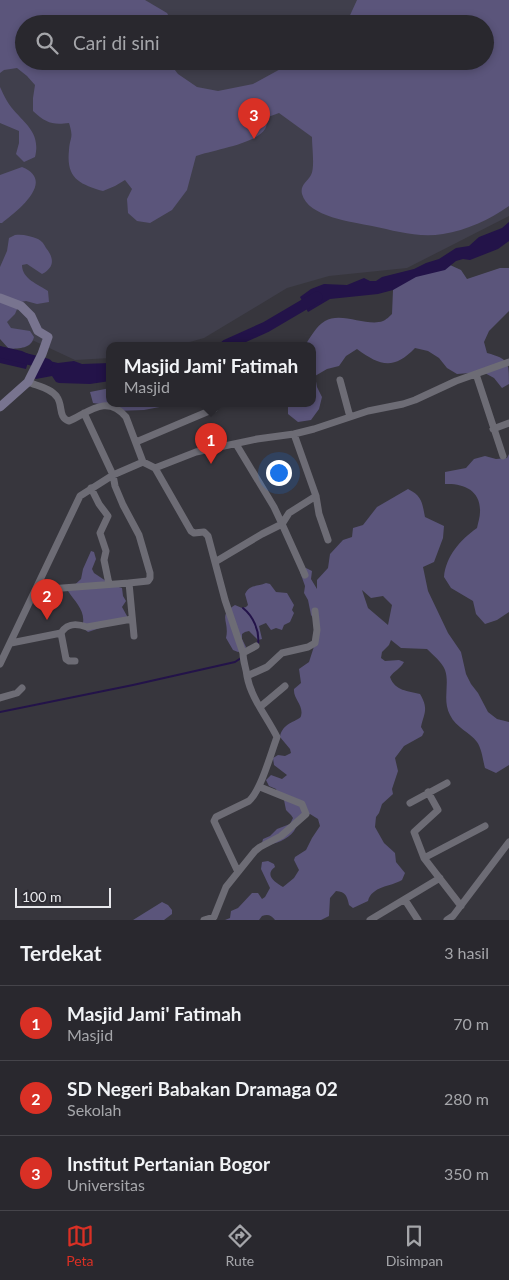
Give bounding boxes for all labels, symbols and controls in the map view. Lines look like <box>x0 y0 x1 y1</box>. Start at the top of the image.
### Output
search box <box>15 15 494 70</box>
icon: search <box>33 29 61 57</box>
text: Cari di sini <box>73 31 160 54</box>
pin: 3 <box>238 98 270 139</box>
popup <box>106 342 316 407</box>
text: Masjid Jami' Fatimah <box>124 354 298 377</box>
text: Masjid <box>124 377 170 396</box>
pin: 1 <box>195 423 227 464</box>
your location <box>266 460 292 486</box>
pin: 2 <box>31 579 63 620</box>
scale bar <box>15 885 111 908</box>
text: 100 m <box>22 888 61 905</box>
text: Terdekat <box>20 940 102 965</box>
text: 3 hasil <box>444 943 489 962</box>
text: Masjid Jami' Fatimah <box>67 1002 242 1025</box>
text: 1 <box>31 1014 41 1033</box>
text: 70 m <box>453 1014 489 1033</box>
text: Masjid <box>67 1025 113 1044</box>
text: SD Negeri Babakan Dramaga 02 <box>67 1077 338 1100</box>
text: 2 <box>31 1089 41 1108</box>
text: 280 m <box>444 1089 489 1108</box>
text: Sekolah <box>67 1100 121 1119</box>
text: Institut Pertanian Bogor <box>67 1152 270 1175</box>
text: 3 <box>31 1164 41 1183</box>
text: 350 m <box>444 1164 489 1183</box>
text: Universitas <box>67 1175 145 1194</box>
tab: Peta <box>66 1222 94 1269</box>
tab: Rute <box>225 1222 254 1269</box>
tab: Disimpan <box>386 1222 443 1269</box>

